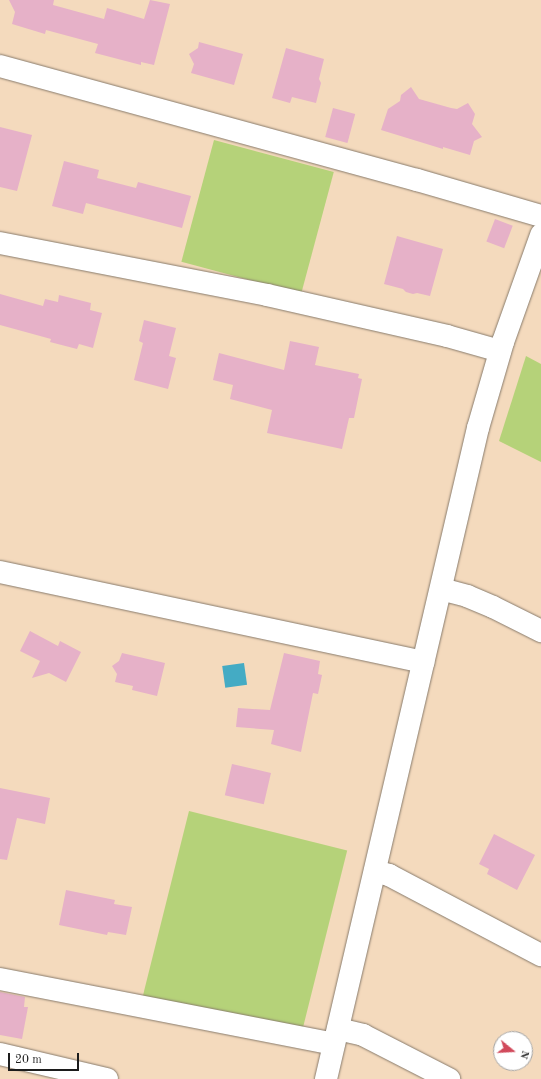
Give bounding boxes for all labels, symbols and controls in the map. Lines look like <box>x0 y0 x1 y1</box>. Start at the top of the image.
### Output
north arrow <box>493 1031 533 1071</box>
scale bar <box>10 1045 81 1071</box>
text: N <box>517 1049 530 1060</box>
text: 20 m <box>15 1054 42 1066</box>

